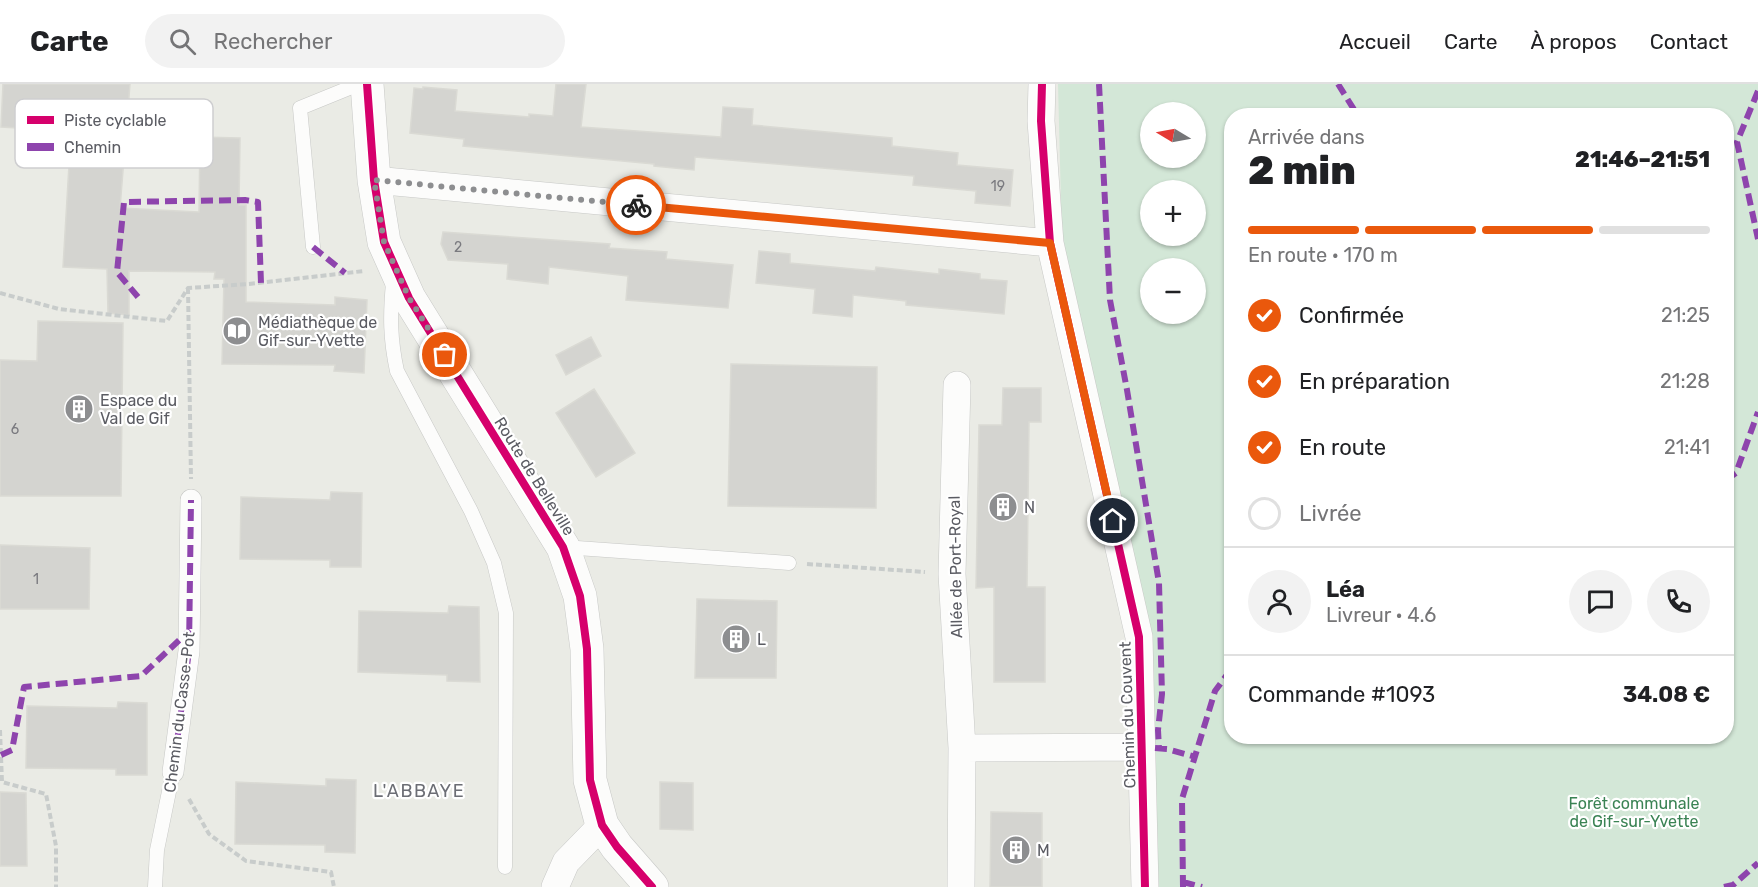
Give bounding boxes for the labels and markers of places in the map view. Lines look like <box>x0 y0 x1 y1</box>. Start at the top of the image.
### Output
place label: Médiathèque de Gif-sur-Yvette <box>258 313 377 350</box>
library icon: Médiathèque de Gif-sur-Yvette <box>221 315 253 347</box>
pin <box>419 329 470 380</box>
place label: Espace du Val de Gif <box>100 391 177 428</box>
building icon: Espace du Val de Gif <box>63 393 95 425</box>
building icon: N <box>987 491 1019 523</box>
pin <box>1087 495 1138 546</box>
place label: N <box>1024 498 1035 517</box>
building icon: L <box>720 623 752 655</box>
place label: L <box>757 630 766 649</box>
building icon: M <box>1000 834 1032 866</box>
place label: M <box>1037 841 1050 860</box>

